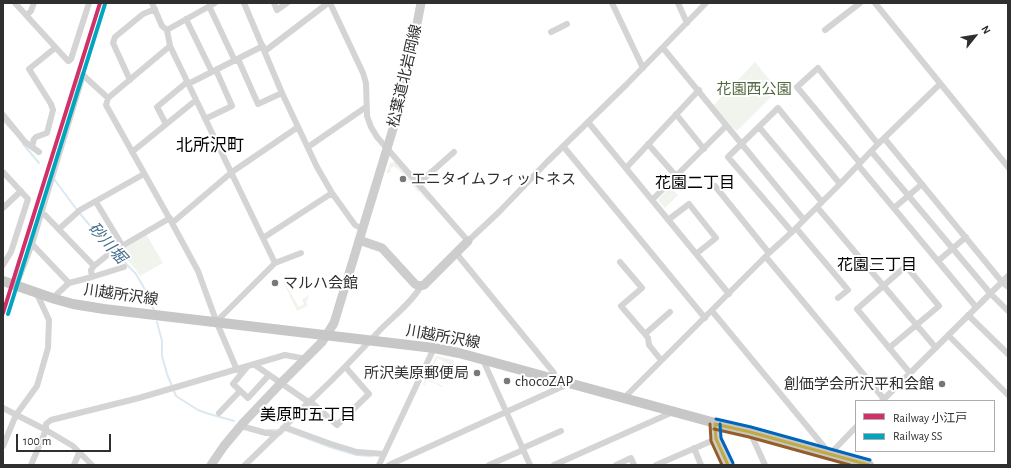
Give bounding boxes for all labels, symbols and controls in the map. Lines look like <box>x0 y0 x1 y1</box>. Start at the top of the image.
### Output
north arrow <box>955 16 995 56</box>
street label: 松葉道北岩岡線 <box>384 23 426 129</box>
text: N <box>979 24 993 36</box>
park label: 花園西公園 <box>717 80 791 98</box>
district label: 北所沢町 <box>176 136 244 156</box>
place label: エニタイムフィットネス <box>411 170 576 188</box>
district label: 花園二丁目 <box>655 173 735 193</box>
marker: エニタイムフィットネス <box>398 174 408 184</box>
water label: 砂川堀 <box>84 219 130 267</box>
district label: 花園三丁目 <box>837 255 917 275</box>
place label: マルハ会館 <box>283 274 358 292</box>
marker: マルハ会館 <box>270 278 280 288</box>
street label: 川越所沢線 <box>83 281 159 309</box>
street label: 川越所沢線 <box>405 322 481 352</box>
place label: 所沢美原郵便局 <box>364 364 469 382</box>
marker: 所沢美原郵便局 <box>472 368 482 378</box>
place label: chocoZAP <box>515 372 573 390</box>
place label: 創価学会所沢平和会館 <box>784 375 934 393</box>
marker: chocoZAP <box>502 376 512 386</box>
marker: 創価学会所沢平和会館 <box>937 379 947 389</box>
legend <box>855 400 995 452</box>
district label: 美原町五丁目 <box>260 405 356 425</box>
text: Railway 小江戸 <box>893 412 967 424</box>
scale bar <box>18 426 113 452</box>
text: Railway SS <box>893 430 943 442</box>
text: 100 m <box>23 435 51 447</box>

